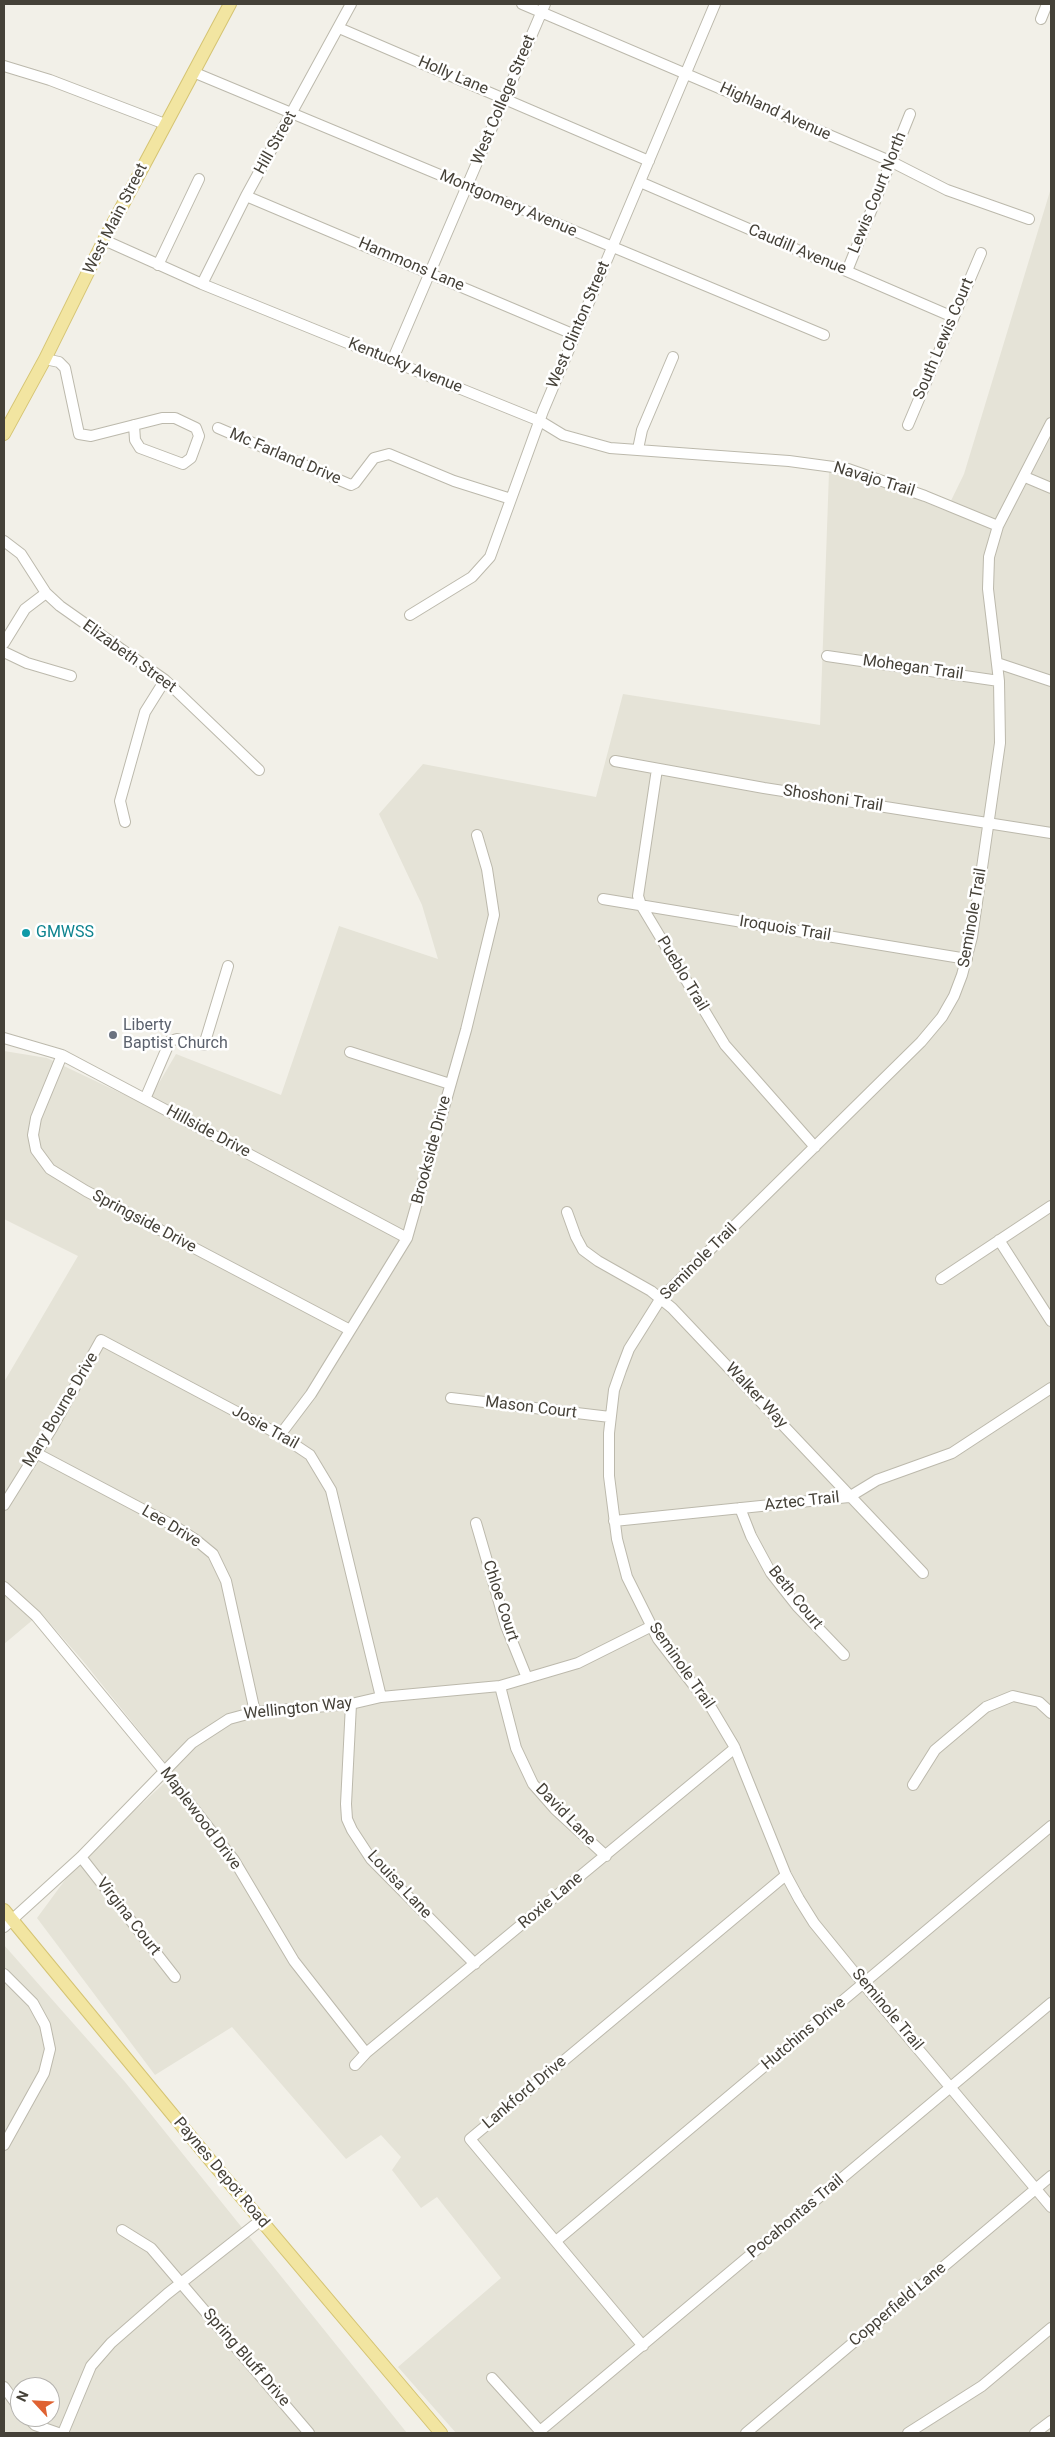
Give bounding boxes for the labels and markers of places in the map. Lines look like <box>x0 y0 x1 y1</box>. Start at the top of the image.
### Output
place label: GMWSS <box>36 923 94 943</box>
marker: GMWSS <box>20 927 32 939</box>
place label: Liberty Baptist Church <box>123 1016 228 1054</box>
marker: Liberty Baptist Church <box>107 1029 119 1041</box>

